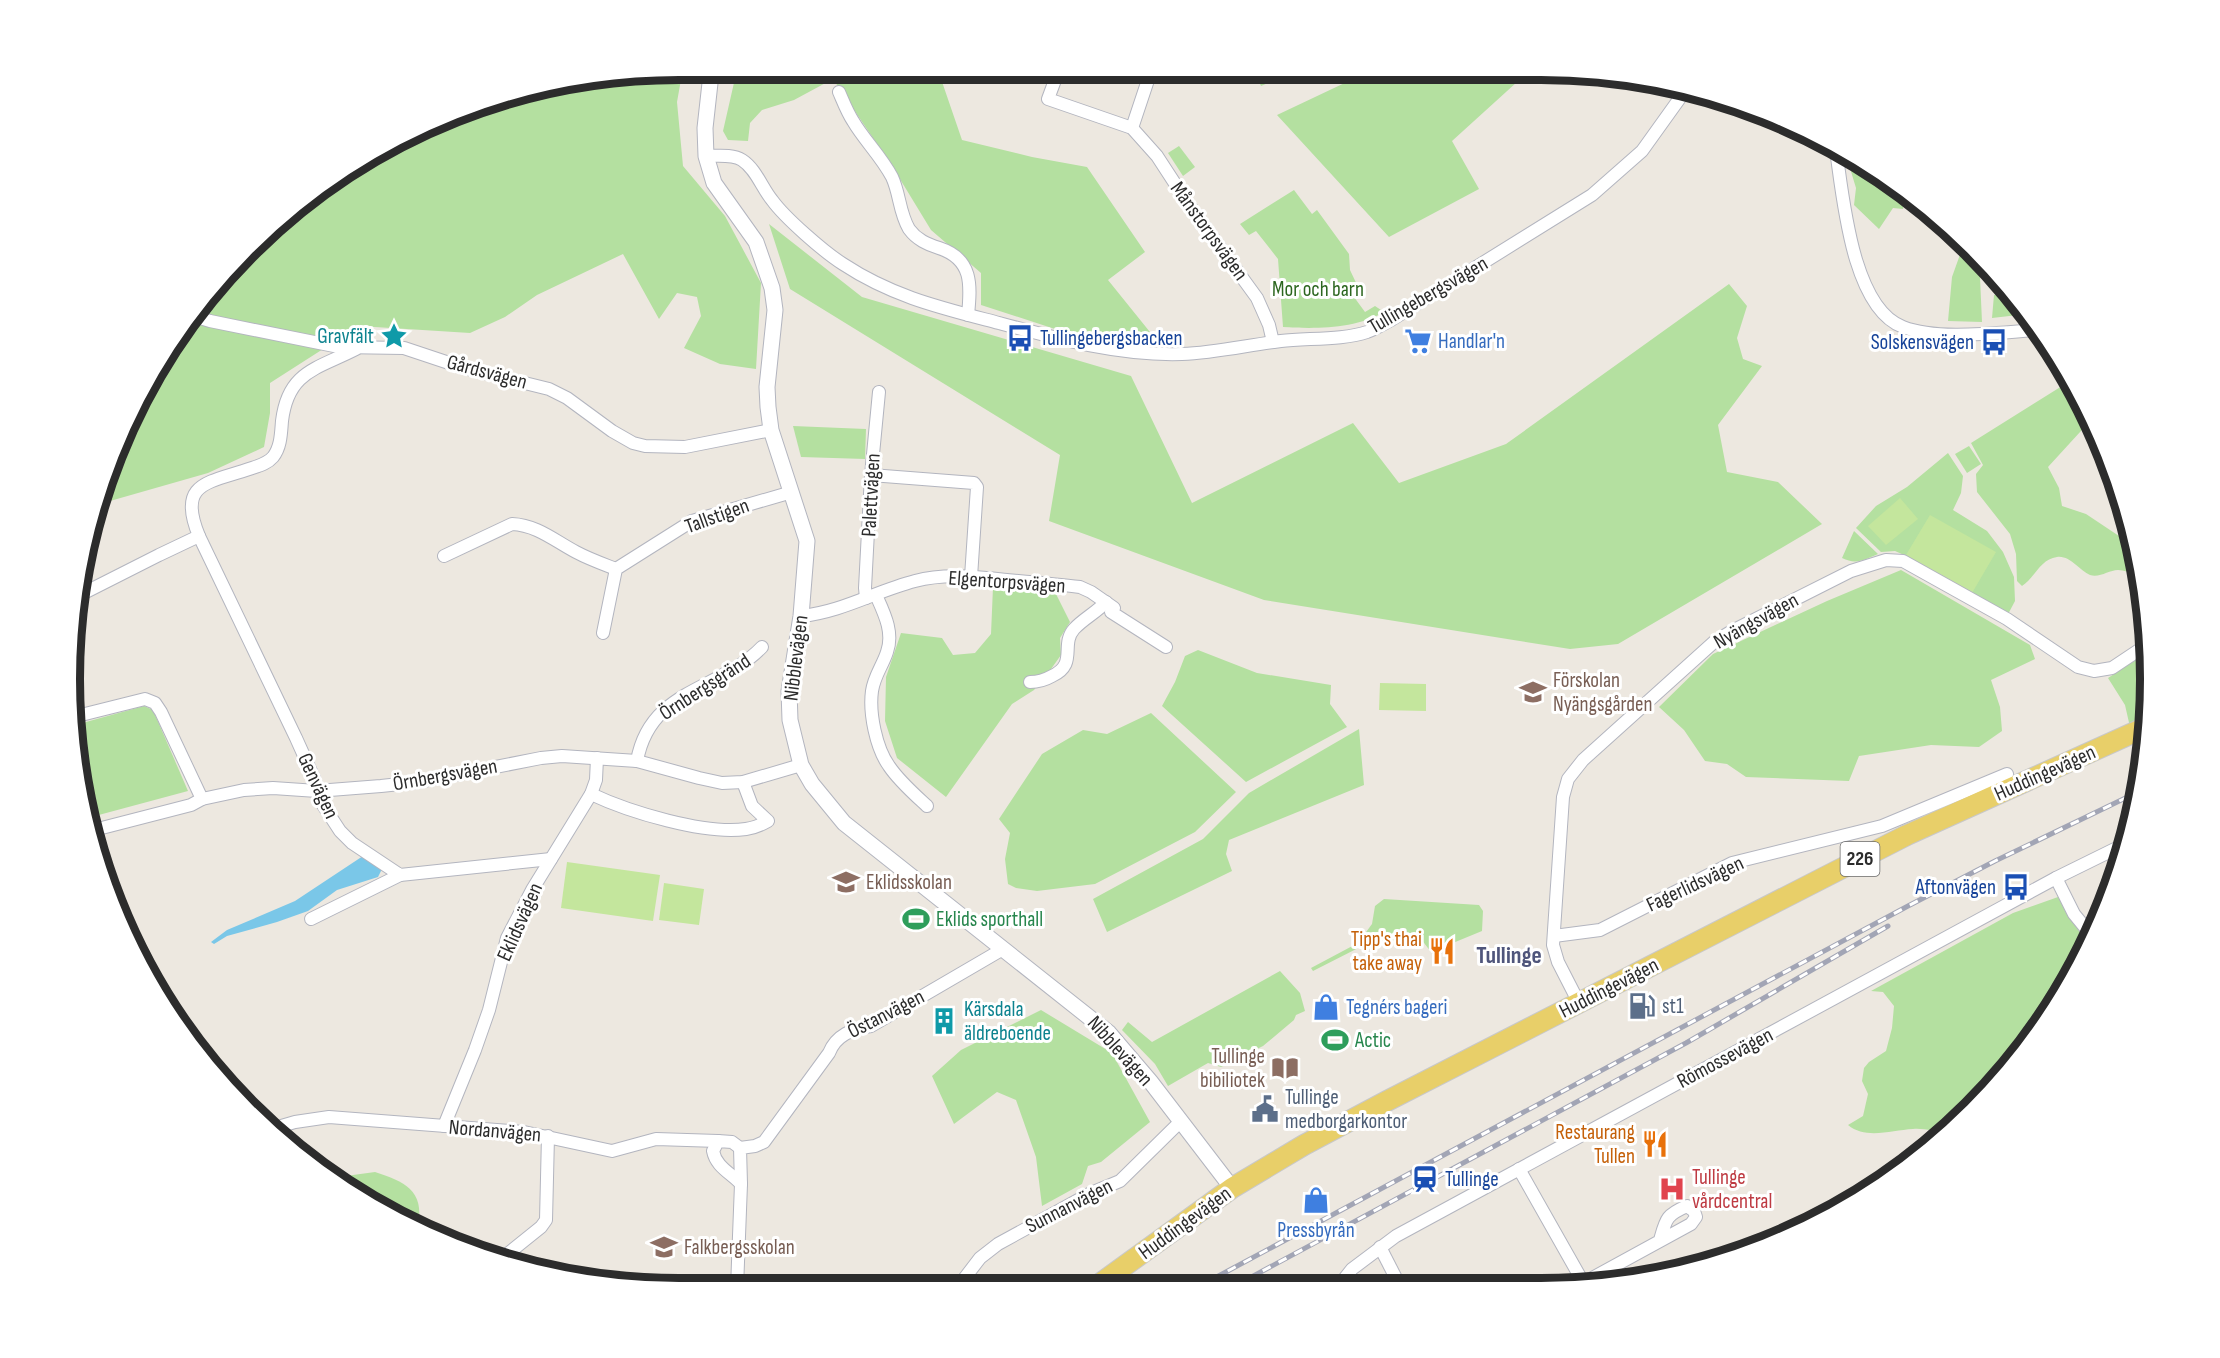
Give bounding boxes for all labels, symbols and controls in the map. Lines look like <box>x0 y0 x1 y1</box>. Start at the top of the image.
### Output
street label: Månstorpsvägen <box>1165 177 1253 285</box>
street label: Tullingebergsvägen <box>1364 251 1492 339</box>
park label: Mor och barn <box>1272 277 1364 302</box>
place icon: Gravfält <box>379 321 409 351</box>
bus stop icon: Tullingebergsbacken <box>1005 323 1035 353</box>
place label: Gravfält <box>317 324 374 349</box>
place label: Tullingebergsbacken <box>1040 326 1183 351</box>
supermarket icon: Handlar'n <box>1403 326 1433 356</box>
bus stop icon: Solskensvägen <box>1979 327 2009 357</box>
place label: Handlar'n <box>1438 329 1505 354</box>
place label: Solskensvägen <box>1871 330 1974 355</box>
street label: Gårdsvägen <box>444 349 530 395</box>
street label: Palettvägen <box>856 453 886 537</box>
street label: Tallstigen <box>681 493 753 539</box>
street label: Elgentorpsvägen <box>948 565 1066 599</box>
street label: Nyängsvägen <box>1709 588 1803 654</box>
street label: Nibblevägen <box>778 614 814 702</box>
street label: Örnbergsgränd <box>655 648 755 726</box>
place label: Förskolan Nyängsgården <box>1553 668 1652 717</box>
school or university icon: Förskolan Nyängsgården <box>1518 677 1548 707</box>
street label: Huddingevägen <box>1991 740 2099 806</box>
street label: Genvägen <box>292 749 344 823</box>
street label: Örnbergsvägen <box>391 754 499 796</box>
road number: 226 <box>1840 842 1880 876</box>
street label: Fagerlidsvägen <box>1642 851 1748 917</box>
school or university icon: Eklidsskolan <box>831 867 861 897</box>
place label: Eklidsskolan <box>866 870 952 895</box>
bus stop icon: Aftonvägen <box>2001 872 2031 902</box>
place label: Aftonvägen <box>1914 875 1996 900</box>
street label: Eklidsvägen <box>492 879 548 965</box>
sports icon: Eklids sporthall <box>901 904 931 934</box>
place label: Eklids sporthall <box>936 907 1043 932</box>
place label: Tipp's thai take away <box>1351 927 1422 976</box>
restaurant icon: Tipp's thai take away <box>1427 936 1457 966</box>
district label: Tullinge <box>1476 941 1542 970</box>
street label: Huddingevägen <box>1555 952 1663 1024</box>
street label: Östanvägen <box>843 984 929 1044</box>
fuel station icon: st1 <box>1627 991 1657 1021</box>
shop icon: Tegnérs bageri <box>1311 992 1341 1022</box>
place label: st1 <box>1662 994 1684 1019</box>
place label: Tegnérs bageri <box>1346 995 1447 1020</box>
place label: Kärsdala äldreboende <box>964 997 1051 1046</box>
building icon: Kärsdala äldreboende <box>929 1006 959 1036</box>
street label: Nibblevägen <box>1082 1011 1158 1091</box>
street label: Römossevägen <box>1673 1022 1777 1094</box>
sports icon: Actic <box>1320 1025 1350 1055</box>
place label: Actic <box>1354 1028 1391 1053</box>
place label: Tullinge bibiliotek <box>1200 1044 1265 1093</box>
library icon: Tullinge bibiliotek <box>1270 1053 1300 1083</box>
place label: Tullinge medborgarkontor <box>1285 1085 1407 1134</box>
public building icon: Tullinge medborgarkontor <box>1250 1094 1280 1124</box>
street label: Nordanvägen <box>448 1115 542 1147</box>
place label: Restaurang Tullen <box>1555 1120 1635 1169</box>
restaurant icon: Restaurang Tullen <box>1640 1129 1670 1159</box>
station icon: Tullinge <box>1410 1164 1440 1194</box>
place label: Tullinge vårdcentral <box>1692 1165 1772 1214</box>
place label: Tullinge <box>1445 1167 1499 1192</box>
street label: Sunnanvägen <box>1021 1173 1117 1239</box>
hospital icon: Tullinge vårdcentral <box>1657 1174 1687 1204</box>
street label: Huddingevägen <box>1134 1181 1236 1265</box>
shop icon: Pressbyrån <box>1301 1185 1331 1215</box>
place label: Pressbyrån <box>1277 1218 1355 1243</box>
school or university icon: Falkbergsskolan <box>649 1232 679 1262</box>
place label: Falkbergsskolan <box>684 1235 795 1260</box>

